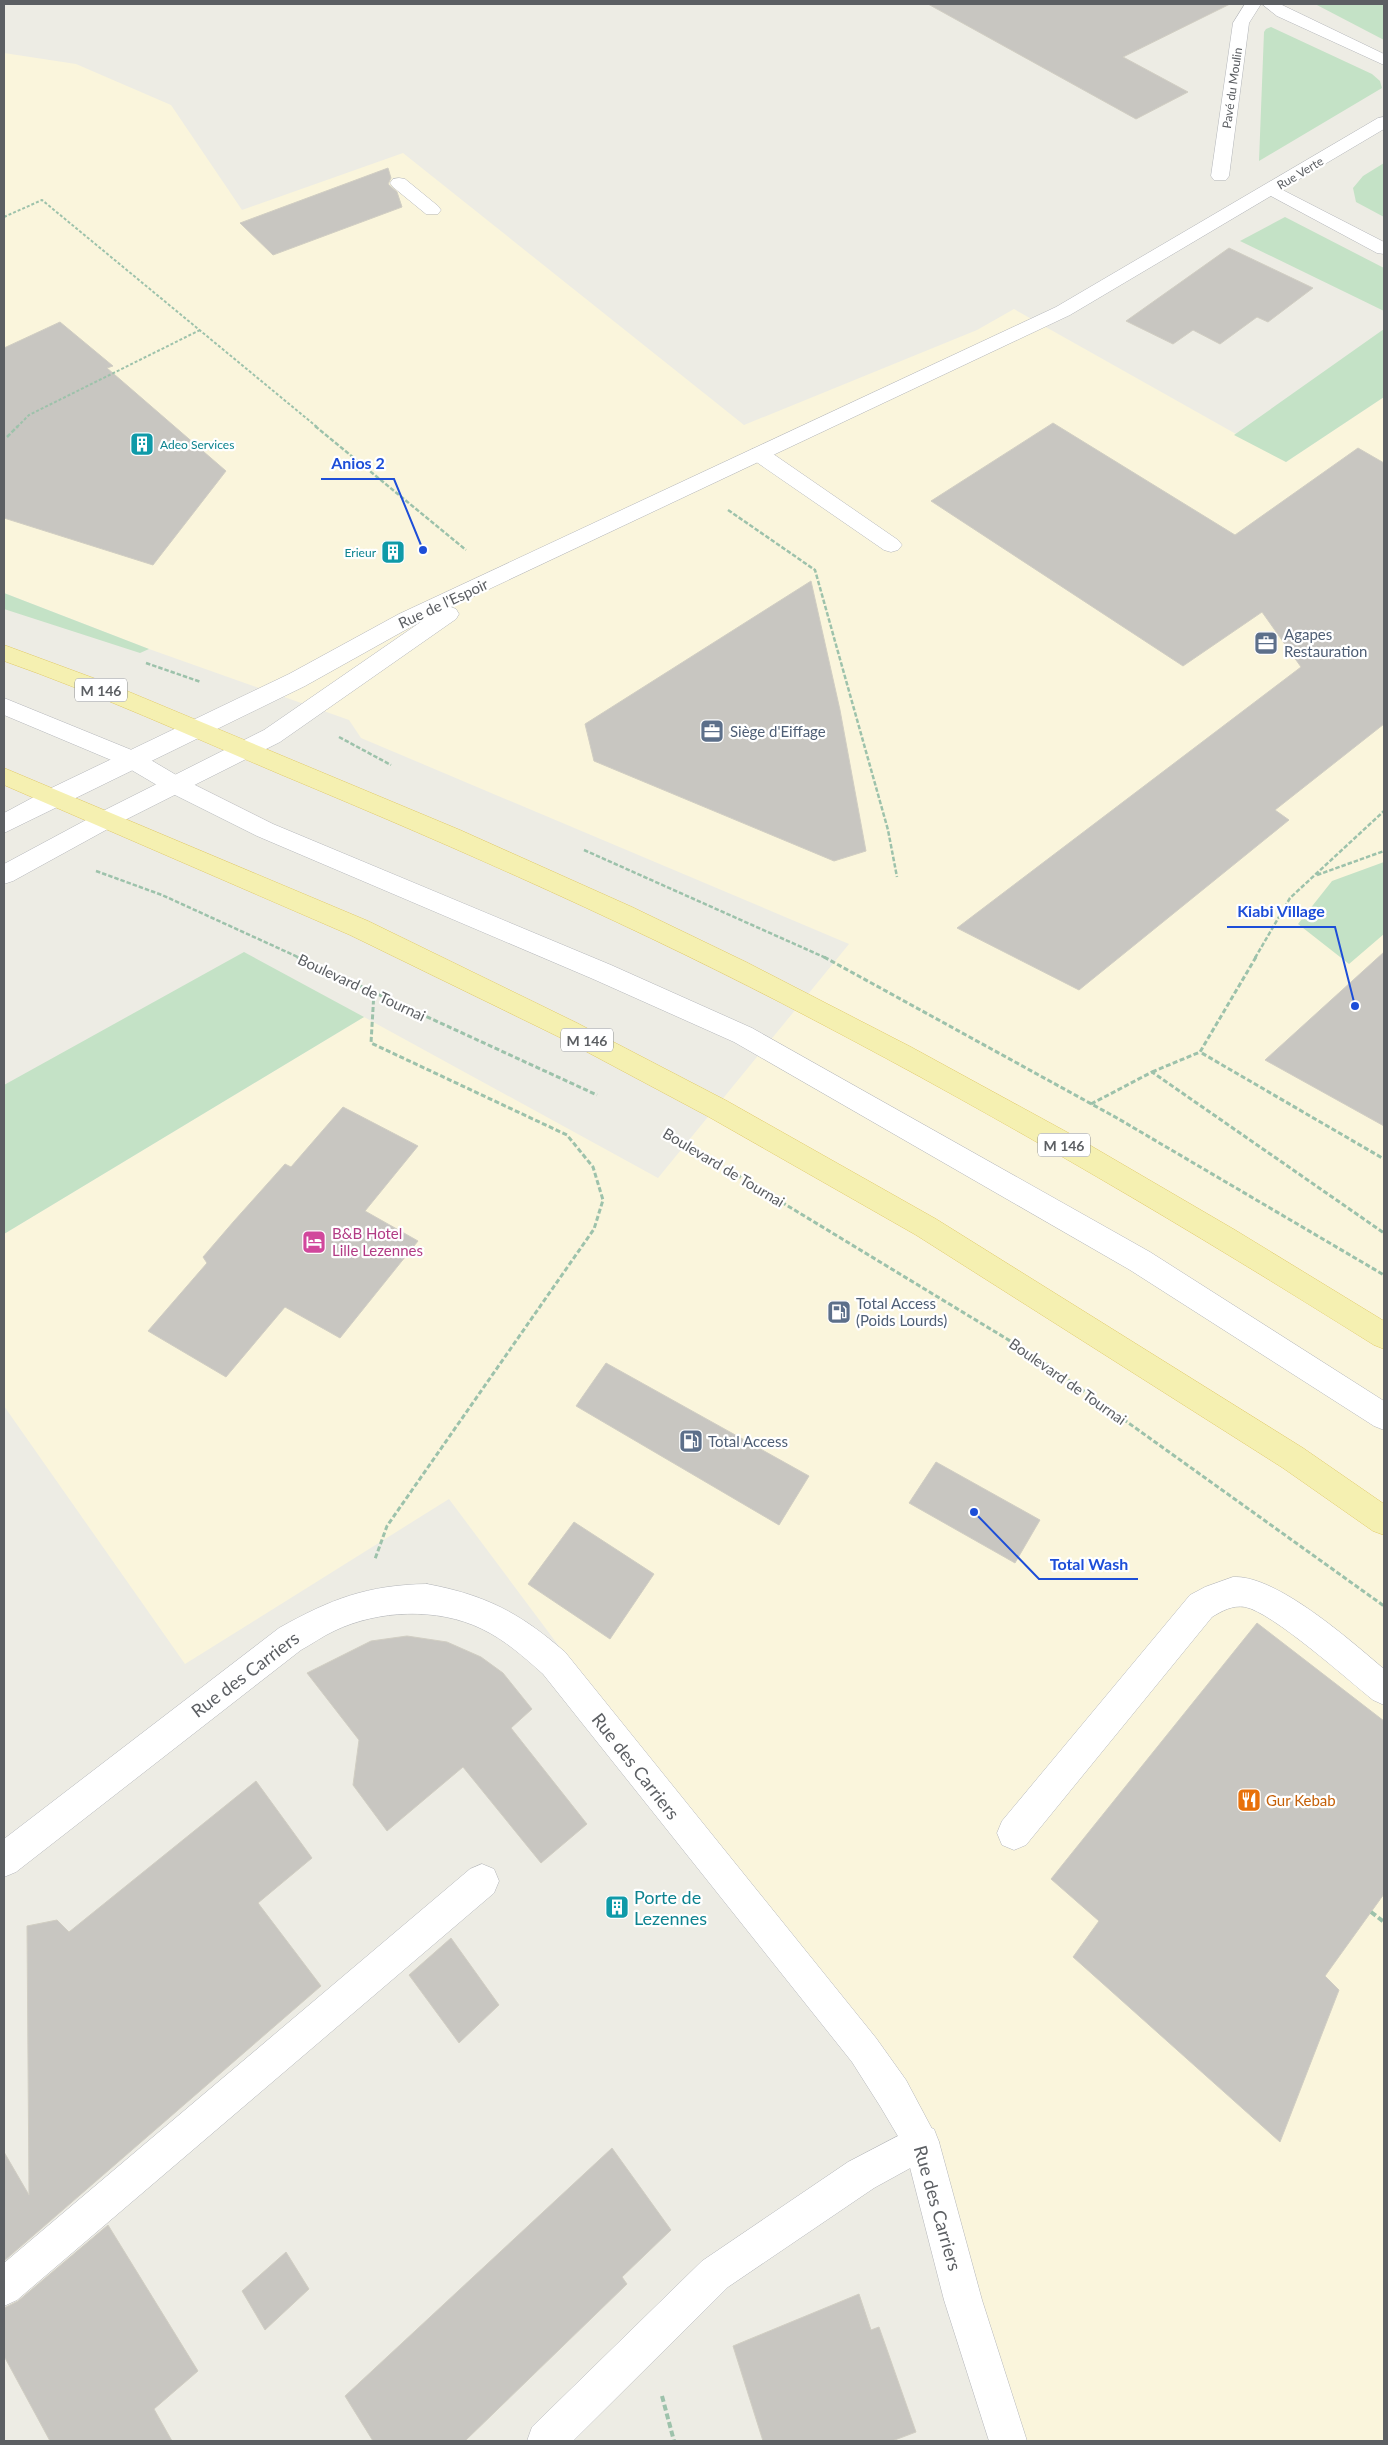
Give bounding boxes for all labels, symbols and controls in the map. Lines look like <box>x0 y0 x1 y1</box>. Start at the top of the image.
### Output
street label: Pavé du Moulin <box>1219 47 1245 129</box>
street label: Rue Verte <box>1274 153 1326 193</box>
building icon: Adeo Services <box>129 431 155 457</box>
place label: Adeo Services <box>160 437 234 452</box>
callout: Anios 2 <box>321 448 394 479</box>
text: Anios 2 <box>330 453 385 472</box>
building icon: Erieur <box>380 539 406 565</box>
place label: Erieur <box>345 545 377 560</box>
street label: Rue de l'Espoir <box>395 574 491 632</box>
place label: Agapes Restauration <box>1284 625 1367 660</box>
office icon: Agapes Restauration <box>1253 630 1279 656</box>
road number: M 146 <box>75 678 127 702</box>
office icon: Siège d'Eiffage <box>699 718 725 744</box>
place label: Siège d'Eiffage <box>730 722 826 740</box>
callout: Kiabi Village <box>1227 896 1335 927</box>
text: Kiabi Village <box>1237 901 1325 920</box>
street label: Boulevard de Tournai <box>295 950 429 1024</box>
road number: M 146 <box>561 1028 613 1052</box>
street label: Boulevard de Tournai <box>660 1124 788 1210</box>
road number: M 146 <box>1038 1134 1090 1156</box>
place label: B&B Hotel Lille Lezennes <box>332 1224 423 1259</box>
hotel icon: B&B Hotel Lille Lezennes <box>301 1229 327 1255</box>
place label: Total Access (Poids Lourds) <box>856 1294 947 1329</box>
fuel station icon: Total Access (Poids Lourds) <box>826 1299 852 1325</box>
street label: Boulevard de Tournai <box>1006 1334 1130 1428</box>
fuel station icon: Total Access <box>678 1428 704 1454</box>
place label: Total Access <box>708 1432 788 1450</box>
callout: Total Wash <box>1039 1548 1138 1579</box>
text: Total Wash <box>1050 1554 1128 1573</box>
street label: Rue des Carriers <box>187 1626 303 1722</box>
street label: Rue des Carriers <box>588 1708 685 1824</box>
restaurant icon: Gur Kebab <box>1236 1787 1262 1813</box>
place label: Gur Kebab <box>1266 1791 1336 1809</box>
place label: Porte de Lezennes <box>634 1886 707 1929</box>
building icon: Porte de Lezennes <box>604 1894 630 1920</box>
street label: Rue des Carriers <box>910 2143 966 2273</box>

